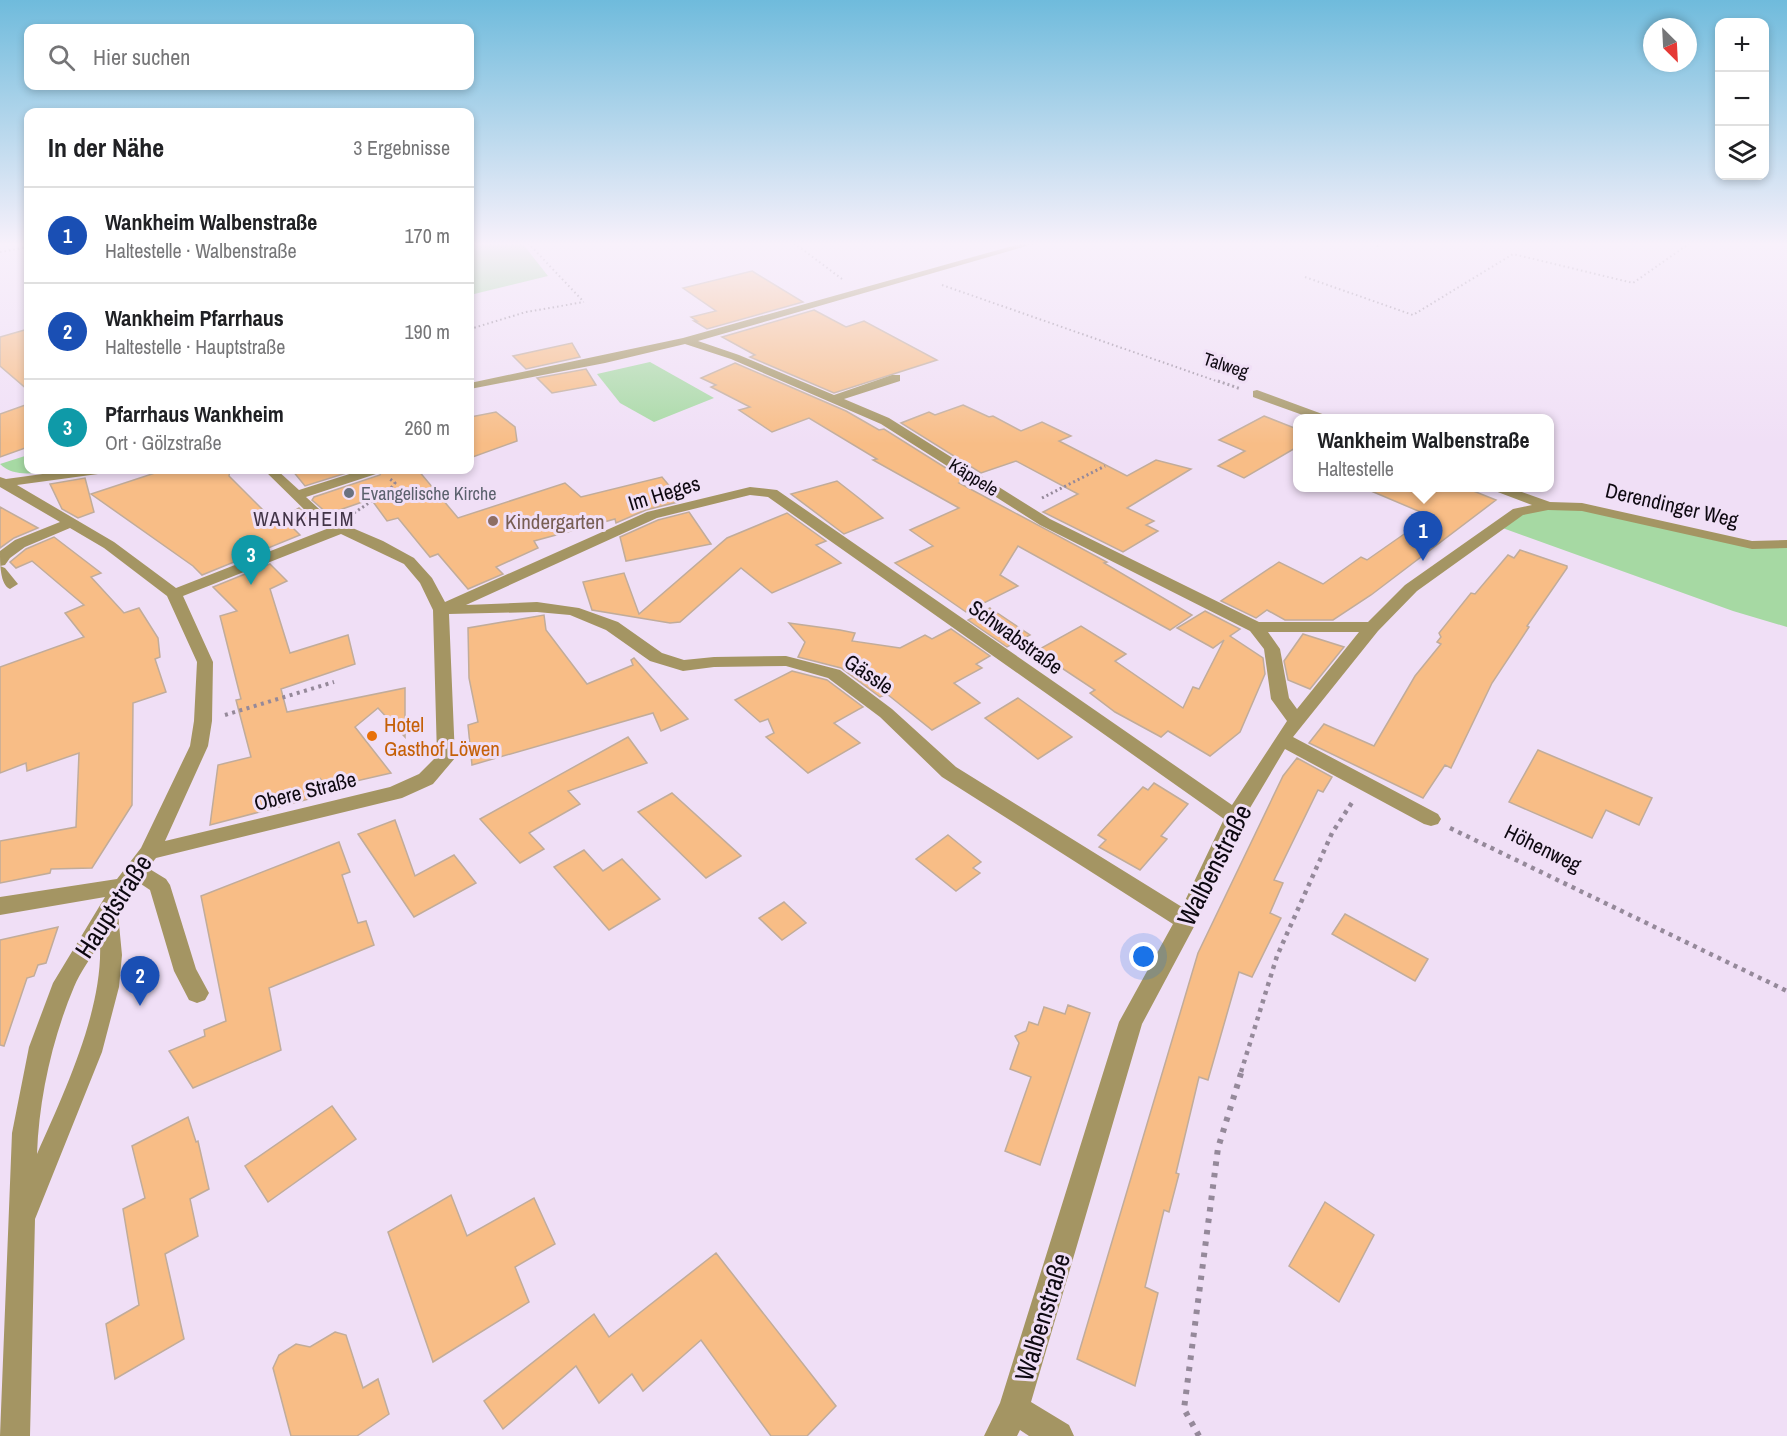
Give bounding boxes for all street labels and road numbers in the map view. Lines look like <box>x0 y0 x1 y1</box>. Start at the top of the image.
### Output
street label: Talweg <box>1200 346 1253 384</box>
street label: Käppele <box>944 452 1004 502</box>
street label: Im Heges <box>625 468 703 518</box>
street label: Derendinger Weg <box>1603 476 1742 534</box>
street label: Schwabstraße <box>963 593 1069 681</box>
street label: Gässle <box>839 647 899 701</box>
street label: Obere Straße <box>251 764 359 818</box>
street label: Walbenstraße <box>1168 798 1260 932</box>
street label: Höhenweg <box>1500 817 1587 879</box>
street label: Hauptstraße <box>66 847 160 965</box>
street label: Walbenstraße <box>1006 1249 1078 1385</box>

